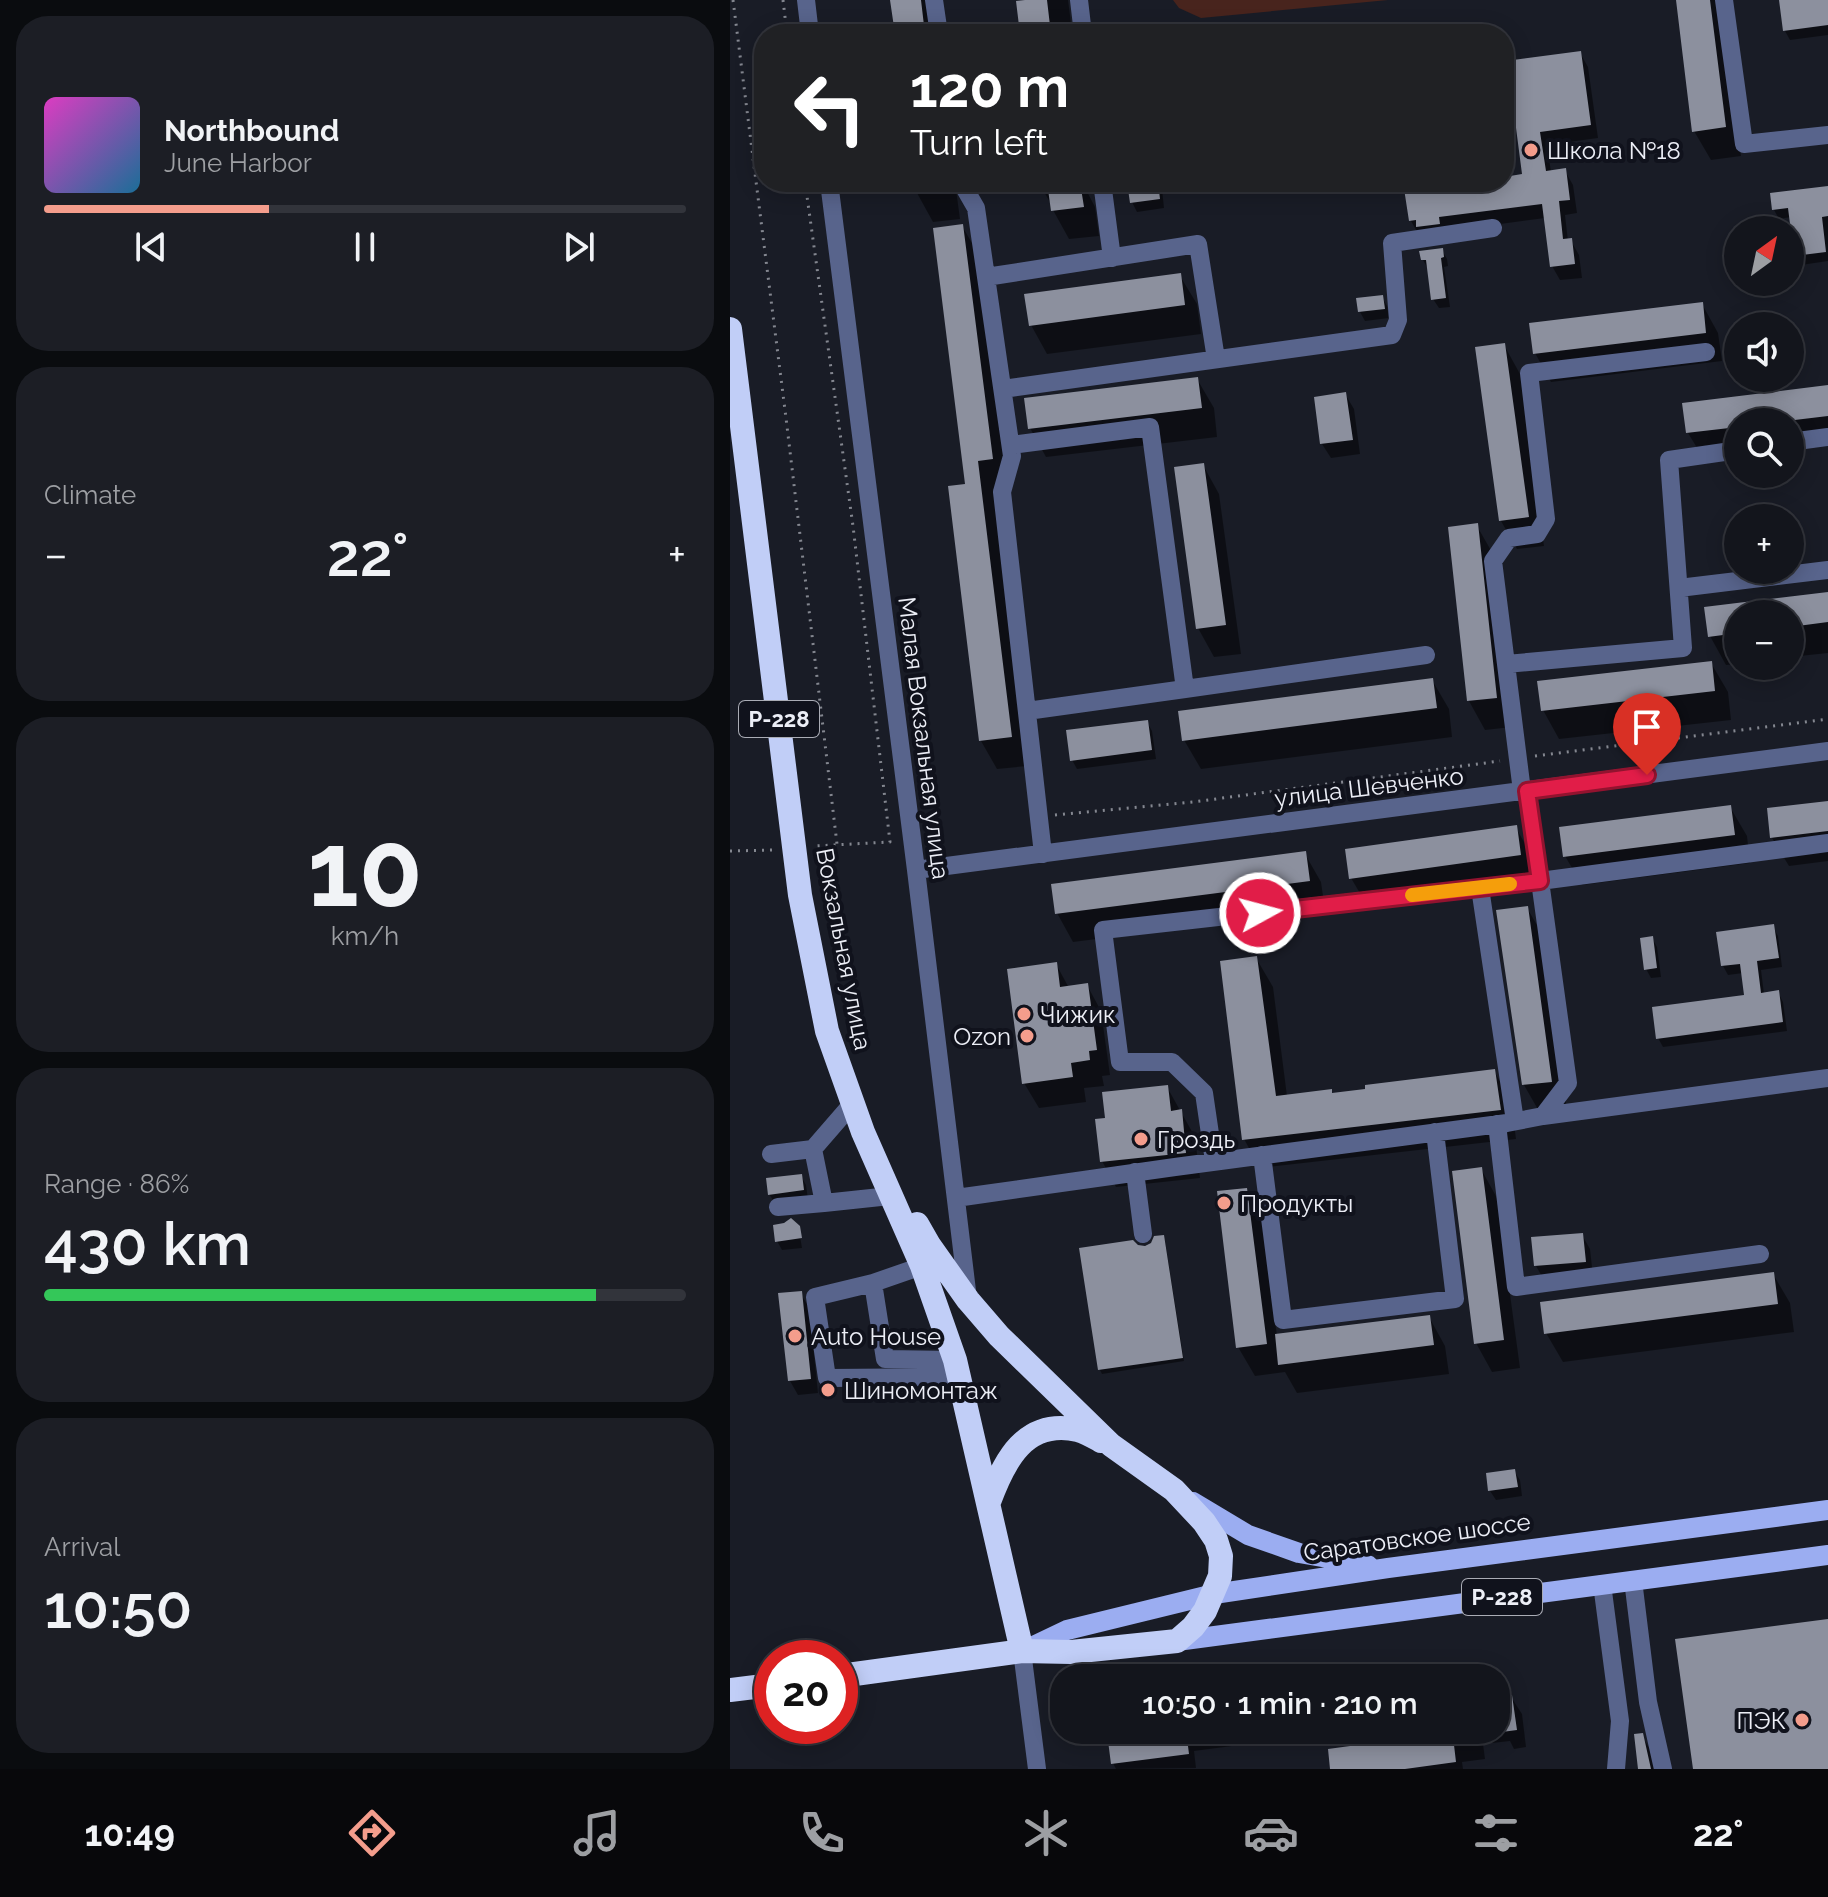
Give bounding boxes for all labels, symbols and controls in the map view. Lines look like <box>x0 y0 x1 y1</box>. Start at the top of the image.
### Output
text: 120 m <box>910 54 1069 120</box>
icon: left <box>778 56 882 160</box>
text: Northbound <box>164 113 339 148</box>
text: Turn left <box>910 121 1048 163</box>
place label: Школа №18 <box>1547 136 1681 165</box>
marker: Школа №18 <box>1522 141 1540 159</box>
text: June Harbor <box>164 148 312 178</box>
north arrow <box>1724 216 1804 296</box>
map controls <box>1724 216 1804 680</box>
icon: previous <box>129 225 173 269</box>
icon: pause <box>343 225 387 269</box>
icon: next <box>557 225 601 269</box>
button: sound <box>1724 312 1804 392</box>
button: search <box>1724 408 1804 488</box>
text: Climate <box>44 480 136 510</box>
button: + <box>1724 504 1804 584</box>
text: 22° <box>327 520 409 590</box>
text: − <box>44 529 68 580</box>
text: + <box>668 529 686 580</box>
street label: Малая Вокзальная улица <box>892 595 956 881</box>
button: − <box>1724 600 1804 680</box>
pin <box>1613 693 1681 775</box>
road number: Р-228 <box>739 701 819 737</box>
icon: arrive <box>1625 705 1669 749</box>
street label: улица Шевченко <box>1273 761 1465 813</box>
text: 10 <box>307 808 423 930</box>
street label: Вокзальная улица <box>810 846 878 1052</box>
position arrow <box>1218 871 1302 955</box>
text: km/h <box>331 921 399 951</box>
place label: Чижик <box>1040 1000 1115 1029</box>
marker: Чижик <box>1015 1005 1033 1023</box>
place label: Ozon <box>953 1022 1011 1051</box>
marker: Ozon <box>1018 1027 1036 1045</box>
place label: Гроздь <box>1157 1125 1235 1154</box>
marker: Гроздь <box>1132 1130 1150 1148</box>
text: Range · 86% <box>44 1169 189 1199</box>
place label: Продукты <box>1240 1189 1353 1218</box>
marker: Продукты <box>1215 1194 1233 1212</box>
text: 430 km <box>44 1209 251 1279</box>
place label: Auto House <box>811 1322 941 1351</box>
marker: Auto House <box>786 1327 804 1345</box>
place label: Шиномонтаж <box>844 1376 998 1405</box>
marker: Шиномонтаж <box>819 1381 837 1399</box>
street label: Саратовское шоссе <box>1302 1507 1532 1567</box>
text: Arrival <box>44 1532 120 1562</box>
text: 10:50 <box>44 1572 192 1642</box>
road number: Р-228 <box>1462 1579 1542 1615</box>
speed limit sign: 20 <box>754 1640 858 1744</box>
text: 10:50 · 1 min · 210 m <box>1142 1686 1418 1721</box>
place label: ПЭК <box>1736 1706 1786 1735</box>
marker: ПЭК <box>1793 1711 1811 1729</box>
icon: directions <box>344 1805 400 1861</box>
icon: music <box>569 1805 625 1861</box>
icon: phone <box>794 1805 850 1861</box>
icon: climate <box>1018 1805 1074 1861</box>
icon: car <box>1243 1805 1299 1861</box>
icon: filters <box>1468 1805 1524 1861</box>
text: 10:49 <box>84 1812 175 1854</box>
text: 22° <box>1693 1812 1744 1854</box>

